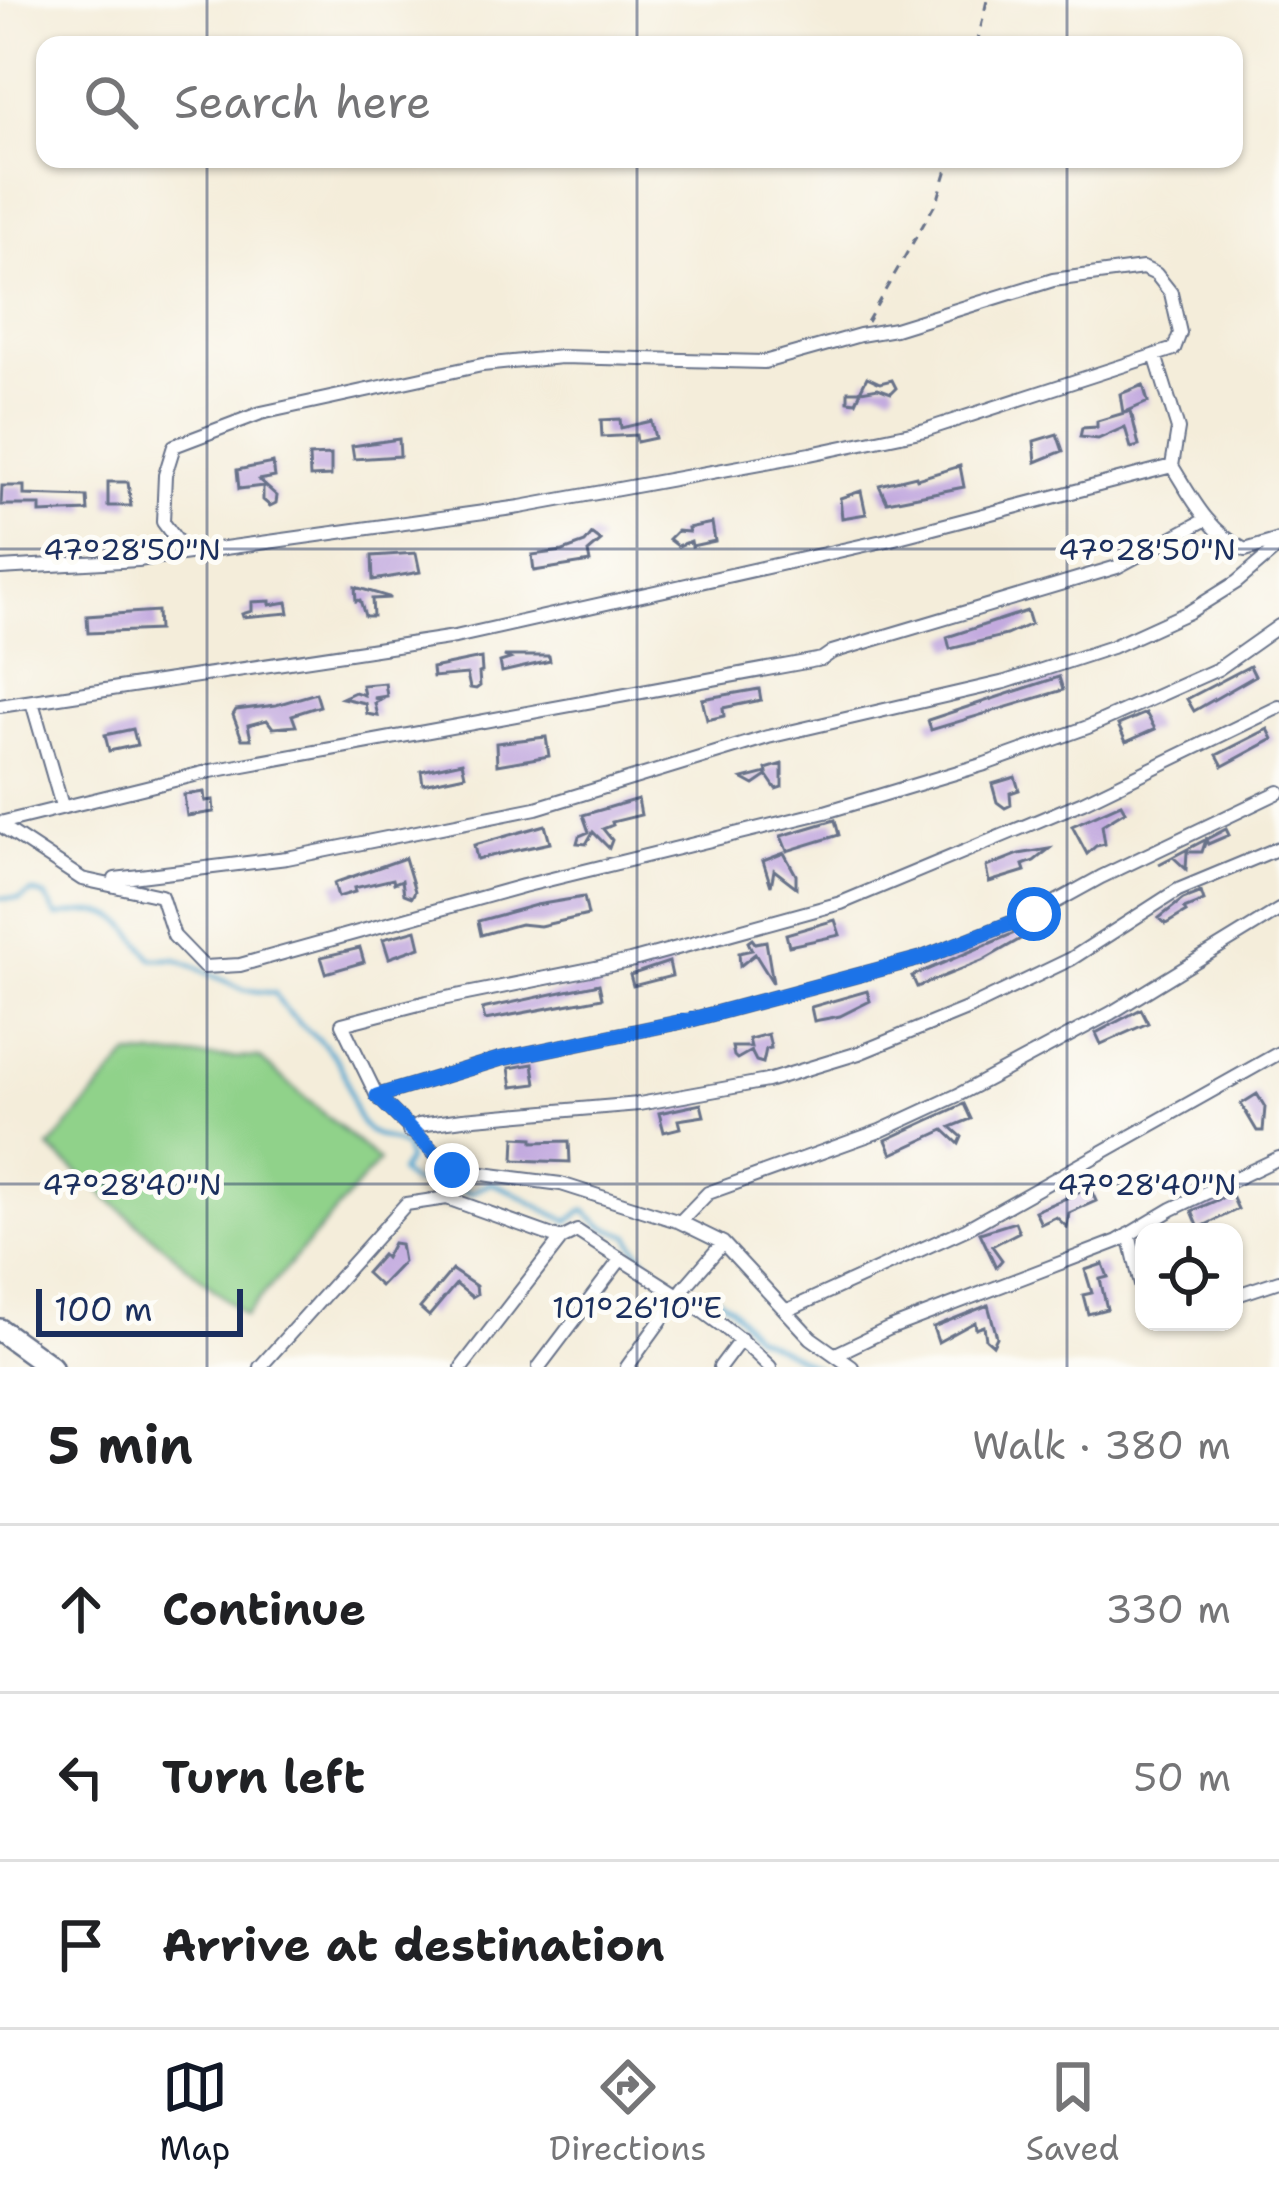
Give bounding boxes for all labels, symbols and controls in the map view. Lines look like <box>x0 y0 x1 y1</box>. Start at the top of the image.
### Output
search box <box>36 36 1243 168</box>
icon: search <box>78 69 144 135</box>
text: Search here <box>174 72 431 132</box>
text: 47°28'50"N <box>43 529 221 570</box>
text: 47°28'50"N <box>1058 529 1236 570</box>
route start <box>1007 887 1061 941</box>
route end <box>425 1143 479 1197</box>
text: 47°28'40"N <box>42 1164 222 1205</box>
text: 47°28'40"N <box>1057 1164 1237 1205</box>
map controls <box>1135 1223 1243 1331</box>
button: locate <box>1135 1223 1243 1331</box>
scale bar <box>36 1283 243 1336</box>
text: 100 m <box>54 1287 153 1332</box>
text: 101°26'10"E <box>552 1287 722 1328</box>
text: 5 min <box>48 1411 193 1479</box>
text: Walk · 380 m <box>972 1419 1231 1471</box>
icon: ahead <box>48 1576 114 1642</box>
text: Continue <box>162 1579 366 1639</box>
text: 330 m <box>1105 1583 1231 1635</box>
icon: left <box>48 1744 114 1810</box>
text: Turn left <box>162 1747 365 1807</box>
text: 50 m <box>1133 1751 1231 1803</box>
icon: arrive <box>48 1912 114 1978</box>
text: Arrive at destination <box>162 1915 665 1975</box>
tab: Map <box>160 2054 230 2171</box>
tab: Directions <box>549 2054 707 2171</box>
tab: Saved <box>1026 2054 1119 2171</box>

